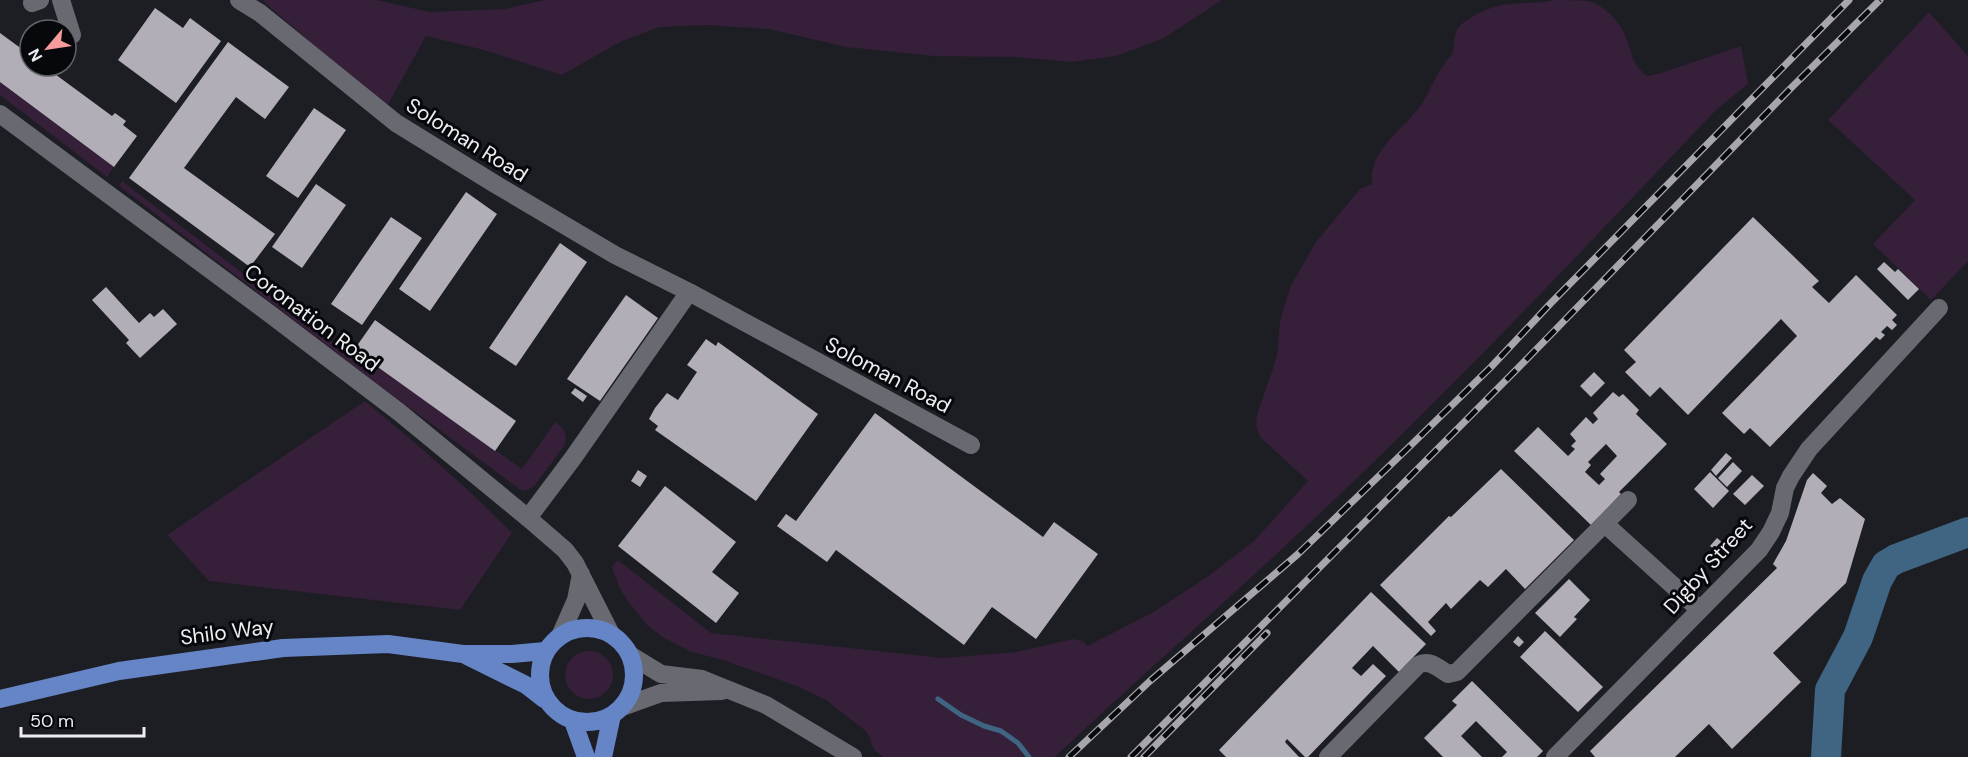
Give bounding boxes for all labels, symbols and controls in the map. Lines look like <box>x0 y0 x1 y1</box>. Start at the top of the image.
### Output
north arrow <box>18 18 78 78</box>
text: N <box>23 45 47 65</box>
street label: Soloman Road <box>401 91 533 189</box>
street label: Coronation Road <box>239 258 385 378</box>
street label: Soloman Road <box>820 330 956 420</box>
street label: Digby Street <box>1657 512 1759 620</box>
street label: Shilo Way <box>179 612 276 652</box>
scale bar <box>21 700 144 738</box>
text: 50 m <box>30 709 74 733</box>

